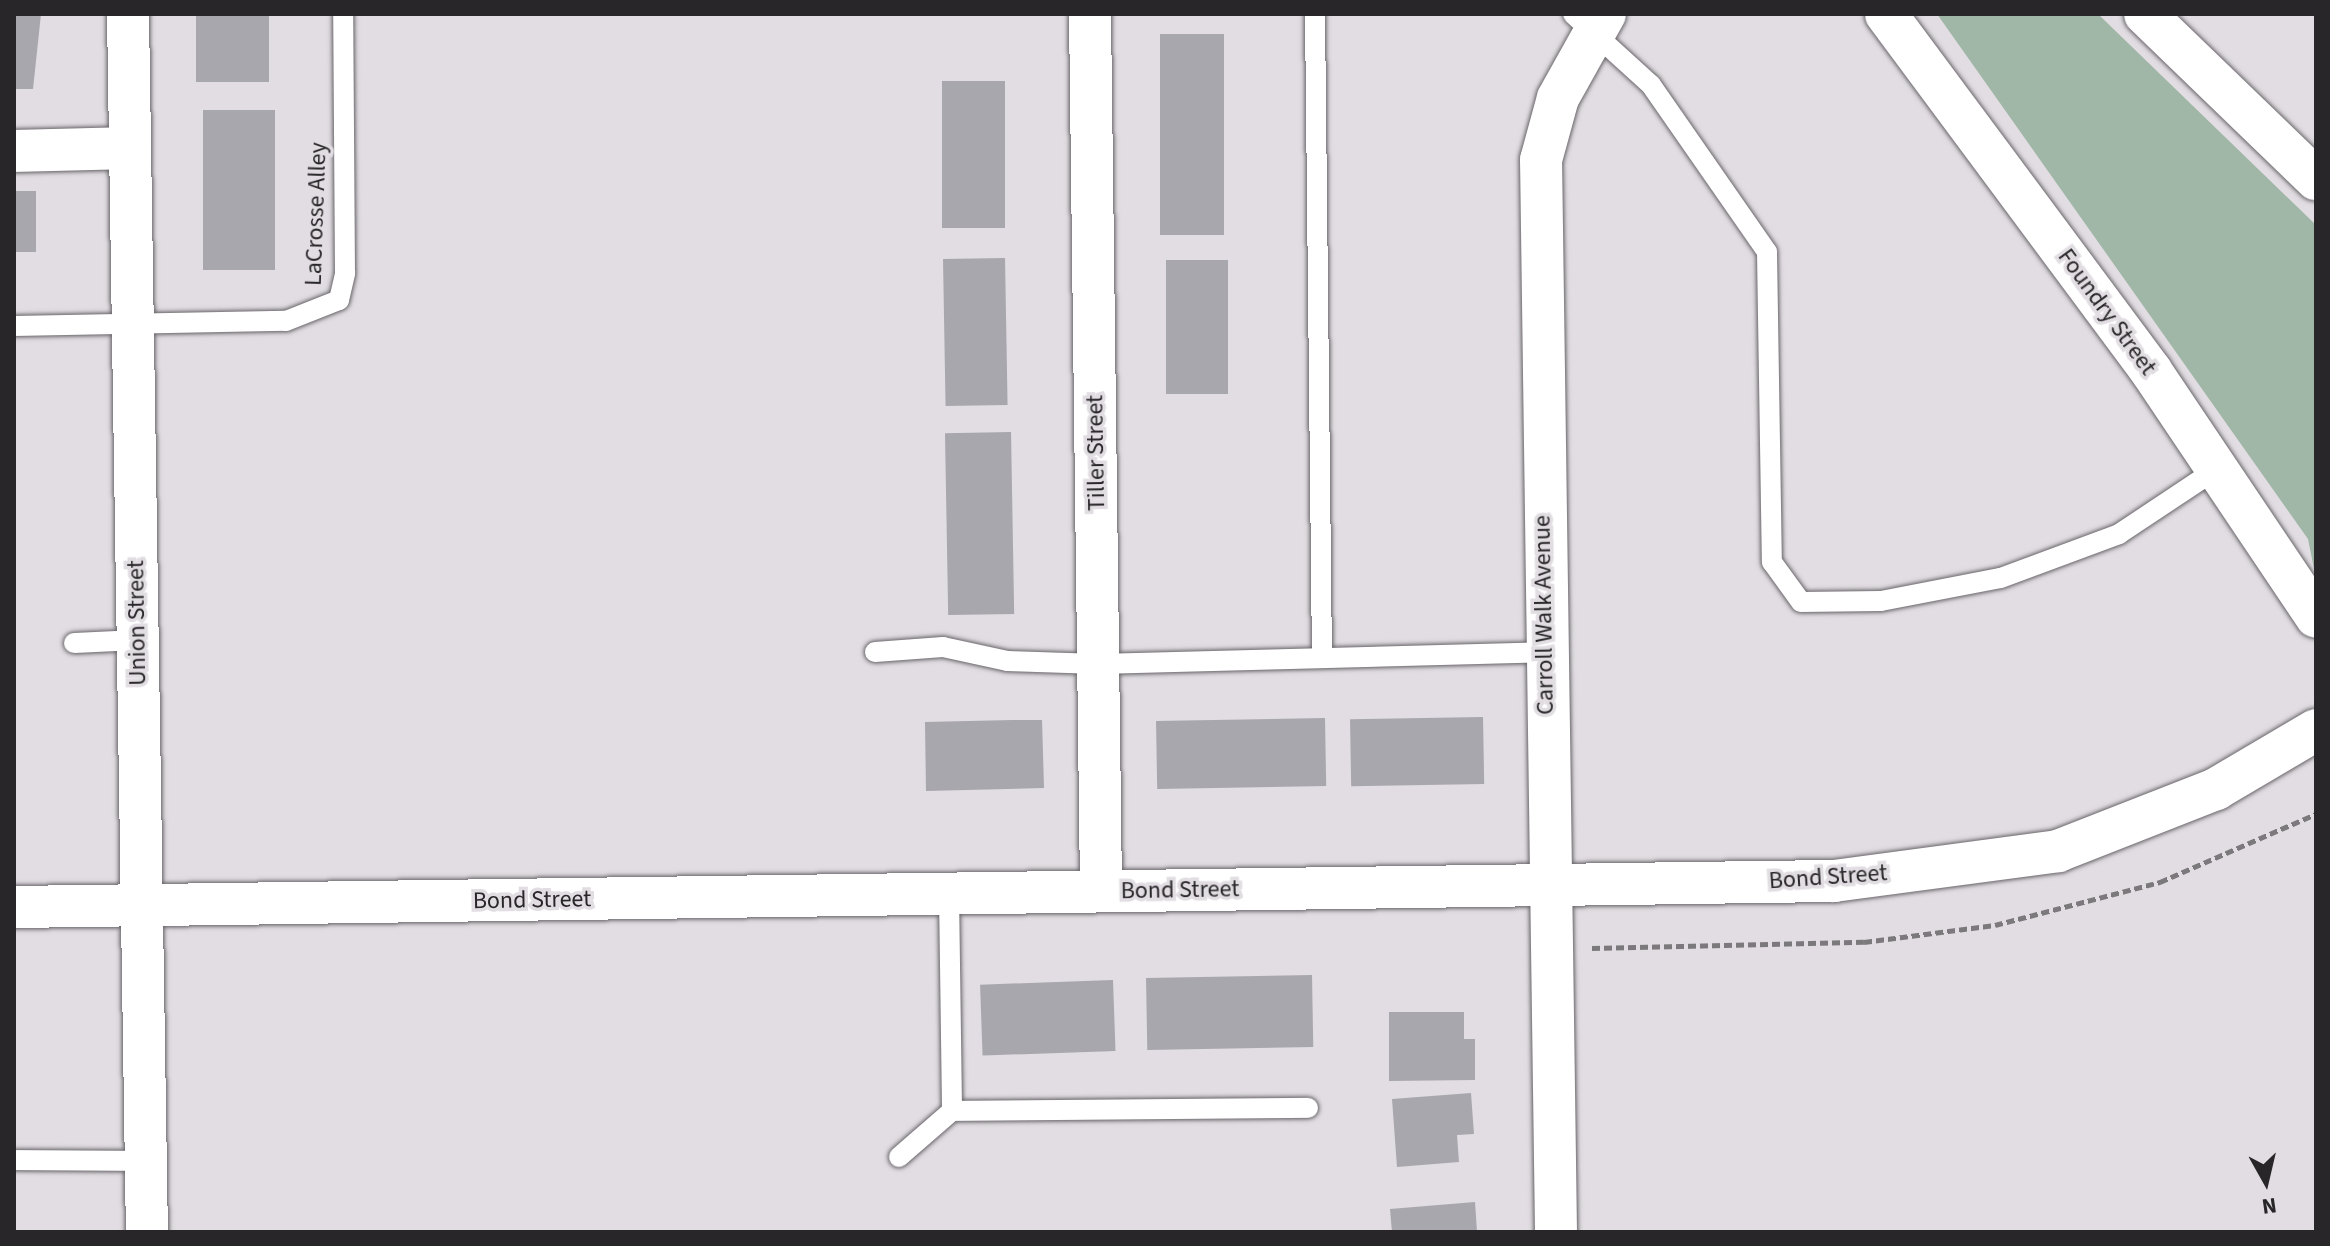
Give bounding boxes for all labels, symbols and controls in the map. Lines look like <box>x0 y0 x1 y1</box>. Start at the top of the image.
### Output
street label: LaCrosse Alley <box>299 142 333 286</box>
street label: Foundry Street <box>2052 243 2162 381</box>
street label: Tiller Street <box>1081 395 1111 511</box>
street label: Carroll Walk Avenue <box>1528 515 1560 715</box>
street label: Union Street <box>122 560 152 686</box>
street label: Bond Street <box>1768 859 1888 895</box>
street label: Bond Street <box>1121 875 1239 905</box>
street label: Bond Street <box>473 885 591 915</box>
north arrow <box>2226 1142 2306 1222</box>
text: N <box>2260 1189 2279 1223</box>

